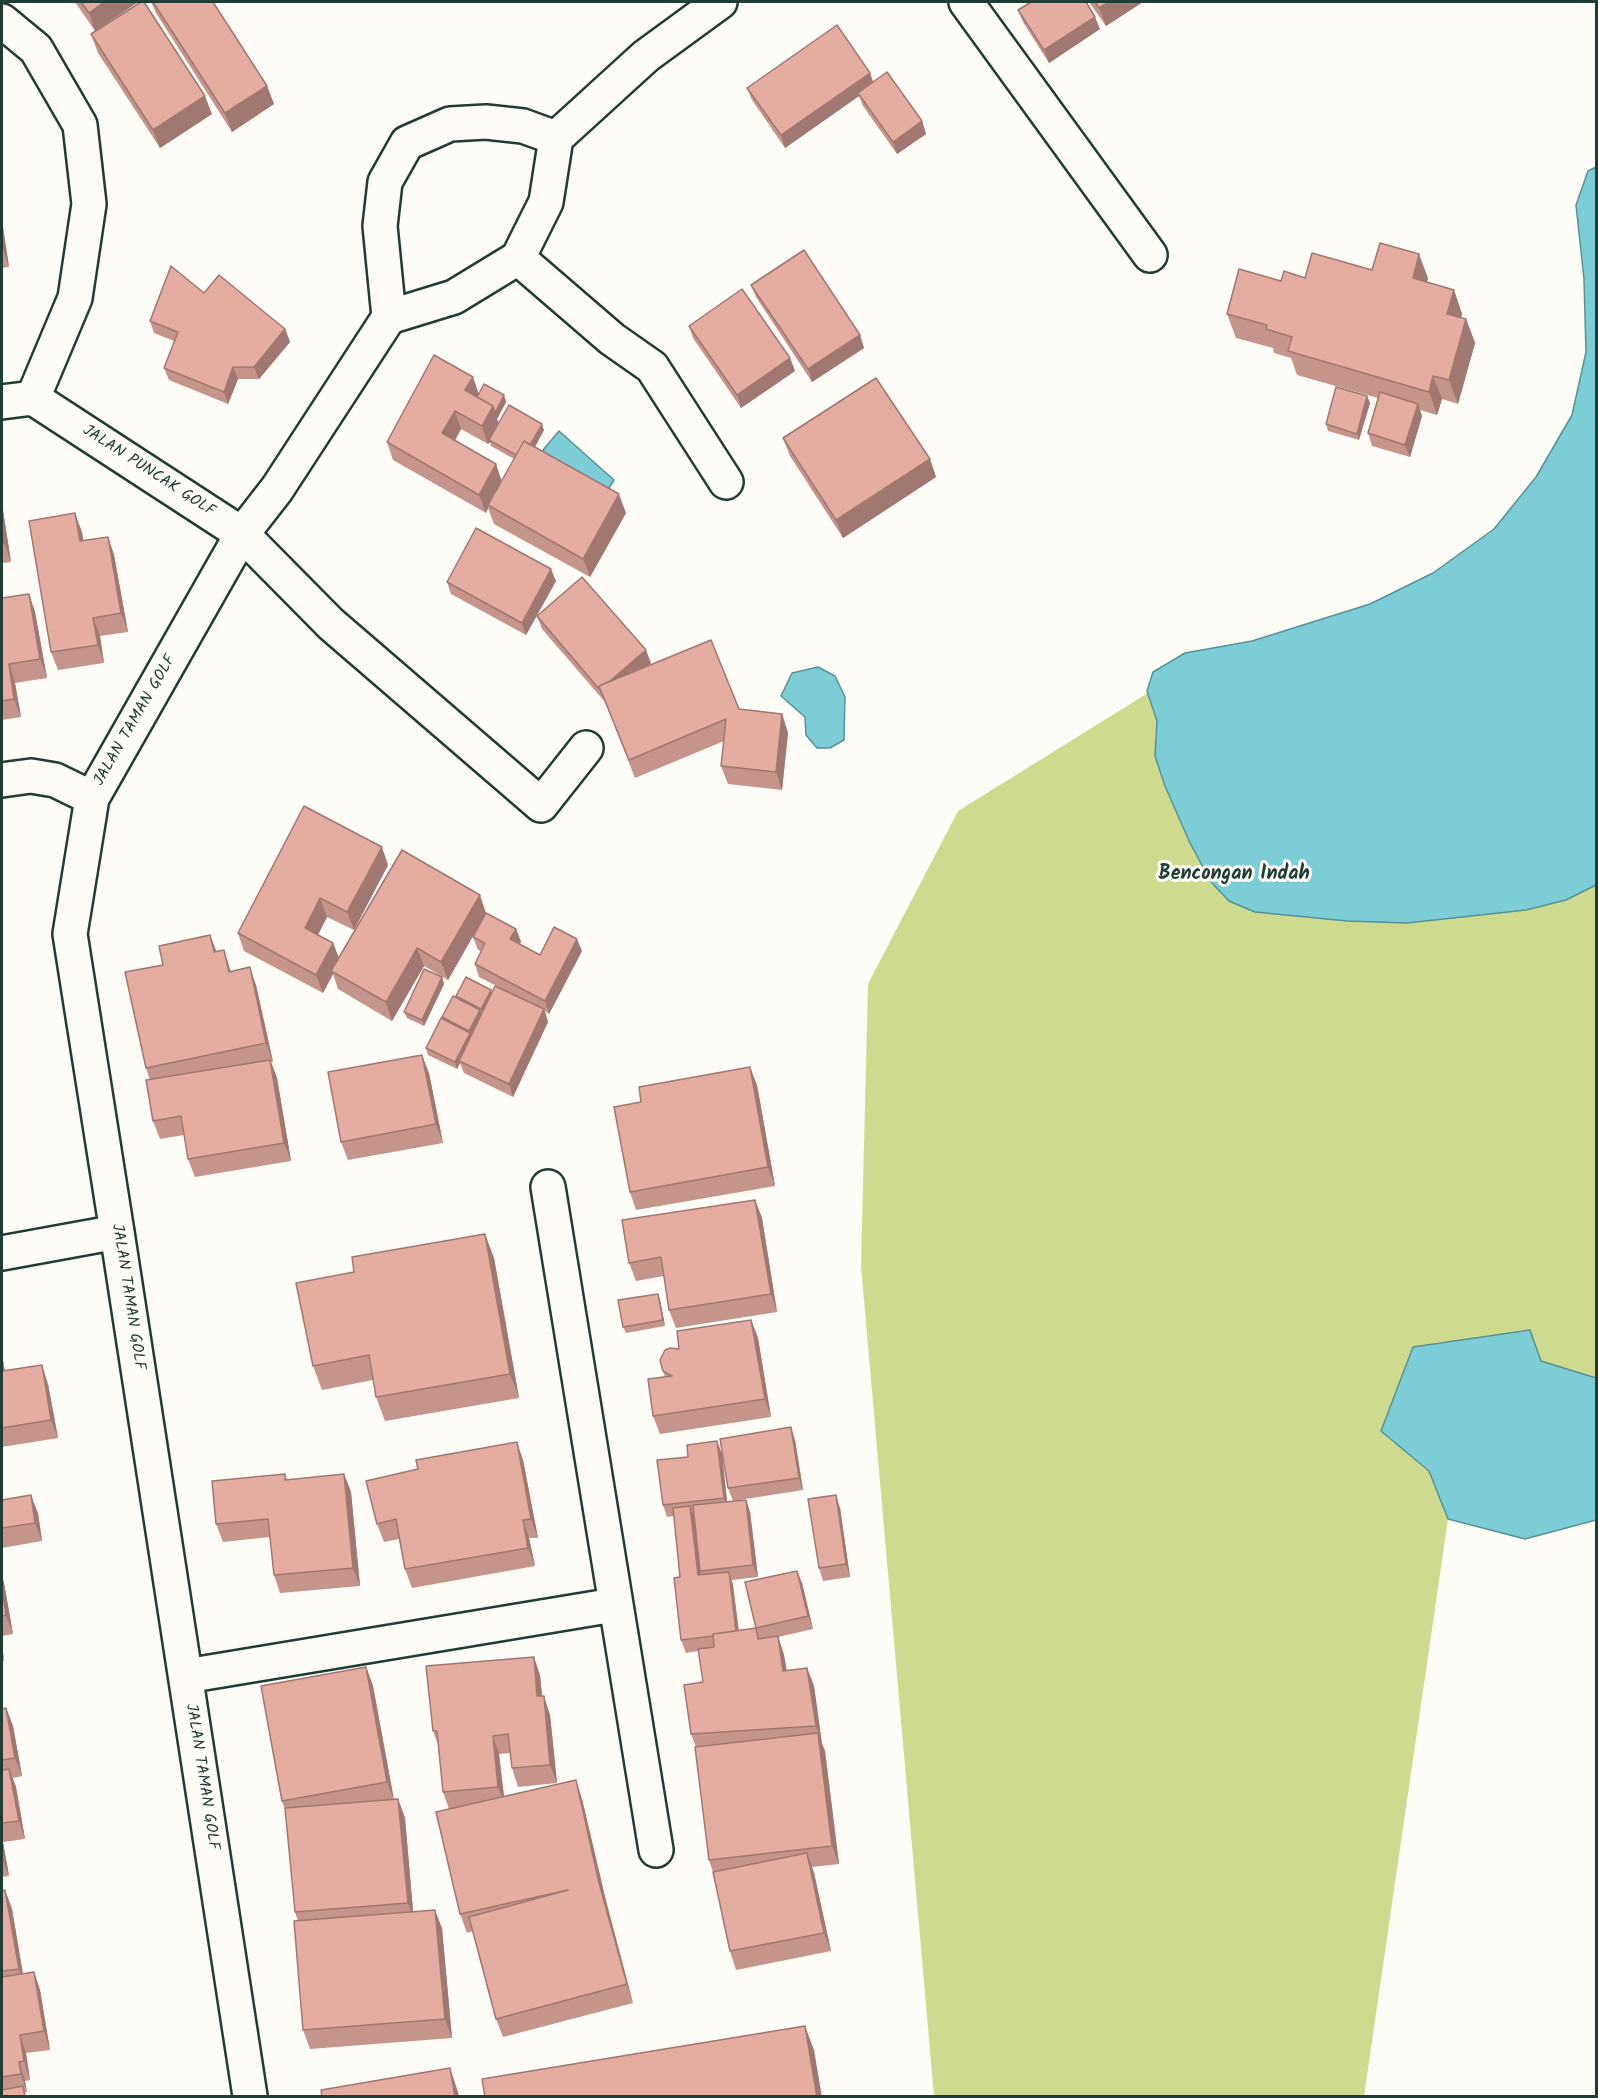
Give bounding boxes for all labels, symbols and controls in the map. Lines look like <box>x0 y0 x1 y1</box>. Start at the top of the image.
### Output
street label: JALAN PUNCAK GOLF <box>78 422 218 522</box>
street label: JALAN TAMAN GOLF <box>91 652 181 790</box>
district label: Bencongan Indah <box>1158 864 1310 888</box>
street label: JALAN TAMAN GOLF <box>106 1223 148 1371</box>
street label: JALAN TAMAN GOLF <box>180 1703 222 1851</box>

